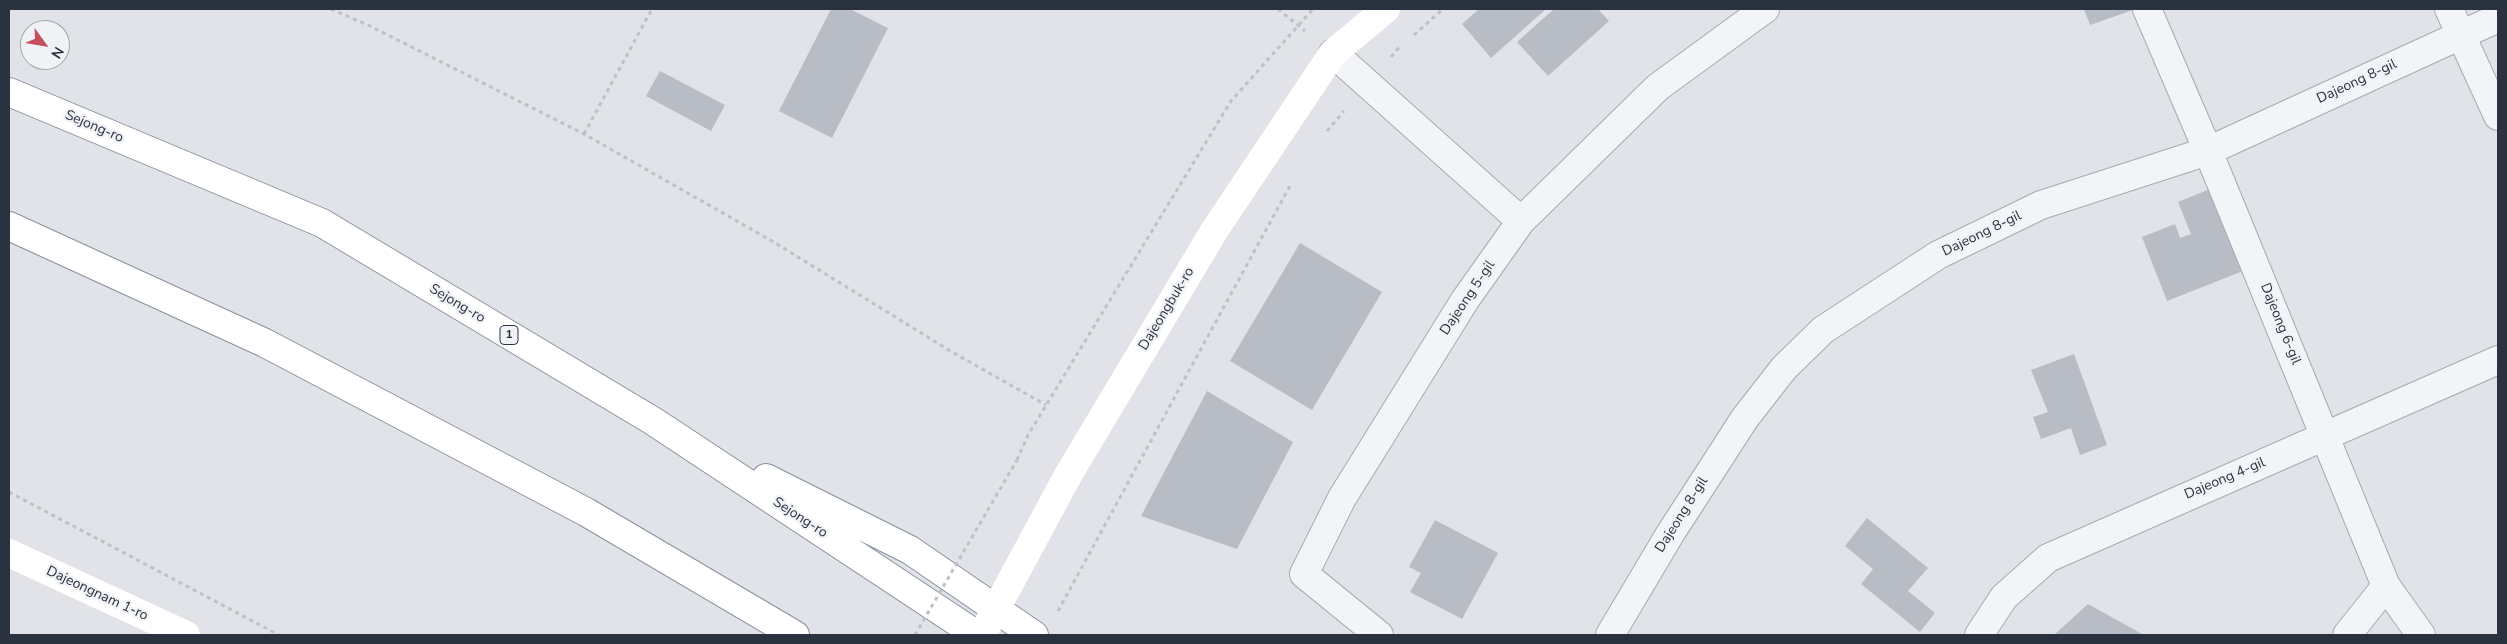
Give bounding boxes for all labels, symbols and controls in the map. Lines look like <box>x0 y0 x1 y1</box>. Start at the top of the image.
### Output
north arrow <box>20 20 70 70</box>
text: N <box>46 43 68 62</box>
street label: Dajeong 8-gil <box>2314 56 2400 108</box>
street label: Sejong-ro <box>62 107 126 147</box>
street label: Dajeong 8-gil <box>1940 208 2024 260</box>
street label: Dajeong 5-gil <box>1437 258 1499 338</box>
street label: Dajeongbuk-ro <box>1136 264 1198 354</box>
street label: Sejong-ro <box>426 281 488 327</box>
street label: Dajeong 6-gil <box>2256 281 2304 367</box>
road number: 1 <box>500 326 518 344</box>
street label: Dajeong 4-gil <box>2182 454 2268 504</box>
street label: Dajeong 8-gil <box>1652 474 1712 556</box>
street label: Sejong-ro <box>769 494 831 542</box>
street label: Dajeongnam 1-ro <box>43 563 151 625</box>

